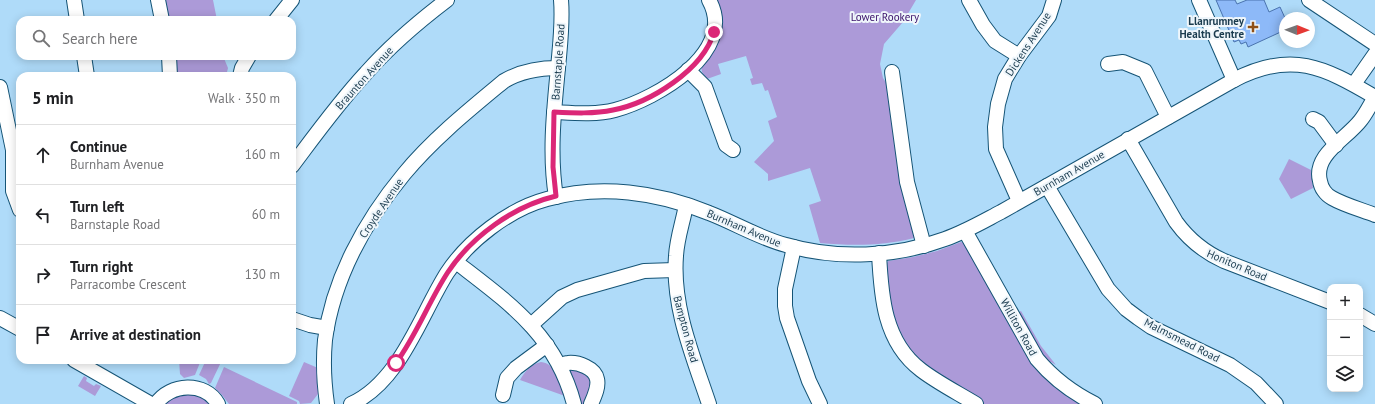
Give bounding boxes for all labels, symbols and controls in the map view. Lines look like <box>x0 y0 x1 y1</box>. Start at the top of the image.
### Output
street label: Dickens Avenue <box>1002 9 1054 79</box>
park label: Lower Rookery <box>851 10 920 24</box>
north arrow <box>1279 12 1315 48</box>
place label: Llanrumney Health Centre <box>1179 14 1245 41</box>
search box <box>16 16 296 60</box>
marker: Llanrumney Health Centre <box>1247 21 1259 33</box>
street label: Barnstaple Road <box>548 23 568 101</box>
route end <box>705 23 723 41</box>
icon: search <box>30 27 52 49</box>
text: Search here <box>62 29 138 48</box>
street label: Braunton Avenue <box>332 43 396 112</box>
text: 5 min <box>32 87 73 109</box>
text: Walk · 350 m <box>208 90 280 107</box>
text: Continue <box>70 137 127 156</box>
icon: ahead <box>32 144 54 166</box>
text: 160 m <box>245 146 280 163</box>
street label: Burnham Avenue <box>1031 147 1107 199</box>
text: Burnham Avenue <box>70 156 164 173</box>
street label: Croyde Avenue <box>356 175 406 241</box>
text: Turn left <box>70 197 124 216</box>
icon: left <box>32 204 54 226</box>
text: 60 m <box>252 206 280 223</box>
street label: Burnham Avenue <box>705 206 784 250</box>
text: Barnstaple Road <box>70 216 160 233</box>
street label: Honiton Road <box>1205 246 1269 284</box>
text: Turn right <box>70 257 133 276</box>
icon: right <box>32 264 54 286</box>
text: 130 m <box>245 266 280 283</box>
text: Parracombe Crescent <box>70 276 186 293</box>
map controls <box>1327 284 1363 392</box>
button: + <box>1327 284 1363 320</box>
street label: Bampton Road <box>670 294 702 364</box>
street label: Williton Road <box>998 296 1040 358</box>
street label: Malmsmead Road <box>1142 315 1222 365</box>
button: − <box>1327 320 1363 356</box>
icon: arrive <box>32 324 54 346</box>
text: Arrive at destination <box>70 325 201 344</box>
route start <box>387 354 405 372</box>
button: layers <box>1327 356 1363 392</box>

